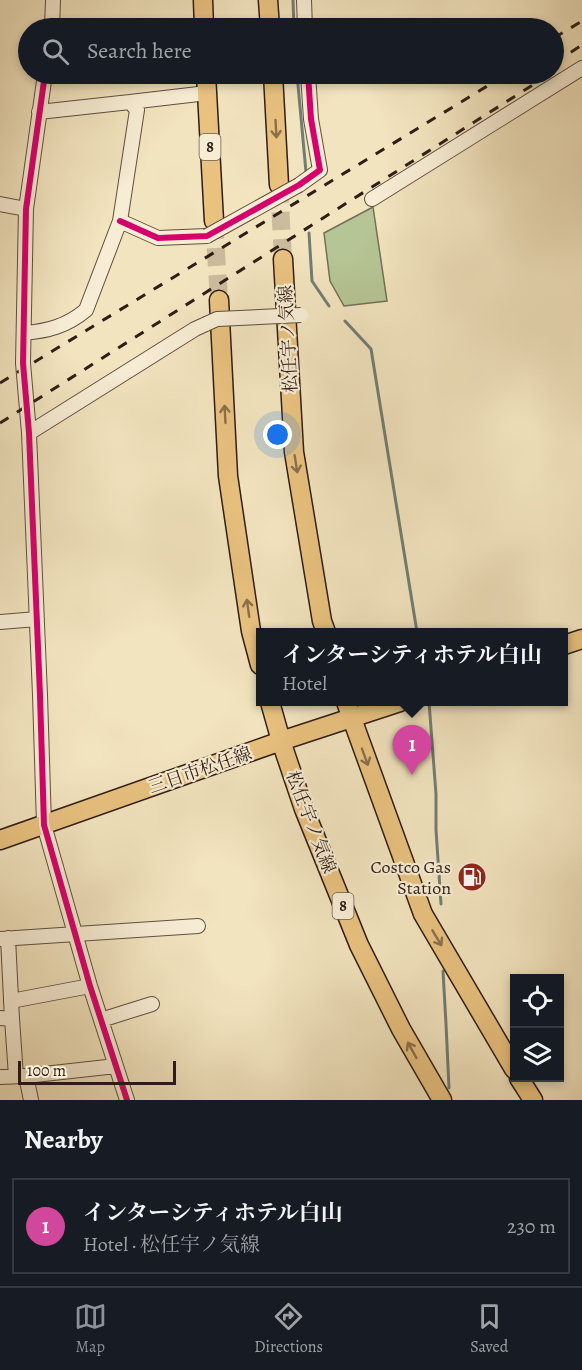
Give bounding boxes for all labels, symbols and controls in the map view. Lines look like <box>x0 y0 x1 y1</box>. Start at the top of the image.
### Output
search box <box>18 18 564 84</box>
icon: search <box>39 35 72 68</box>
text: Search here <box>87 36 192 66</box>
one-way arrow <box>270 119 281 139</box>
road number: 8 <box>200 134 220 160</box>
street label: 松任宇ノ気線 <box>273 284 303 394</box>
one-way arrow <box>219 405 230 425</box>
your location <box>263 420 292 449</box>
one-way arrow <box>291 454 302 473</box>
one-way arrow <box>242 598 253 618</box>
popup <box>256 628 568 706</box>
text: インターシティホテル白山 <box>282 640 542 670</box>
text: Hotel <box>282 670 327 697</box>
pin: 1 <box>392 726 432 775</box>
street label: 三日市松任線 <box>145 741 255 799</box>
one-way arrow <box>361 747 372 766</box>
street label: 松任宇ノ気線 <box>280 767 342 877</box>
place label: Costco Gas Station <box>371 855 451 900</box>
fuel station icon: Costco Gas Station <box>456 861 488 893</box>
road number: 8 <box>332 893 354 919</box>
one-way arrow <box>431 929 443 946</box>
map controls <box>510 974 564 1082</box>
button: locate <box>510 974 564 1028</box>
button: layers <box>510 1028 564 1082</box>
one-way arrow <box>406 1041 417 1059</box>
scale bar <box>18 1058 176 1086</box>
text: 100 m <box>27 1060 66 1082</box>
text: Nearby <box>24 1122 103 1157</box>
text: インターシティホテル白山 <box>83 1198 343 1228</box>
text: 1 <box>42 1213 49 1240</box>
text: 230 m <box>507 1213 556 1240</box>
text: Hotel · 松任宇ノ気線 <box>83 1231 260 1258</box>
tab: Map <box>74 1300 107 1358</box>
tab: Directions <box>254 1300 323 1358</box>
tab: Saved <box>470 1300 508 1358</box>

